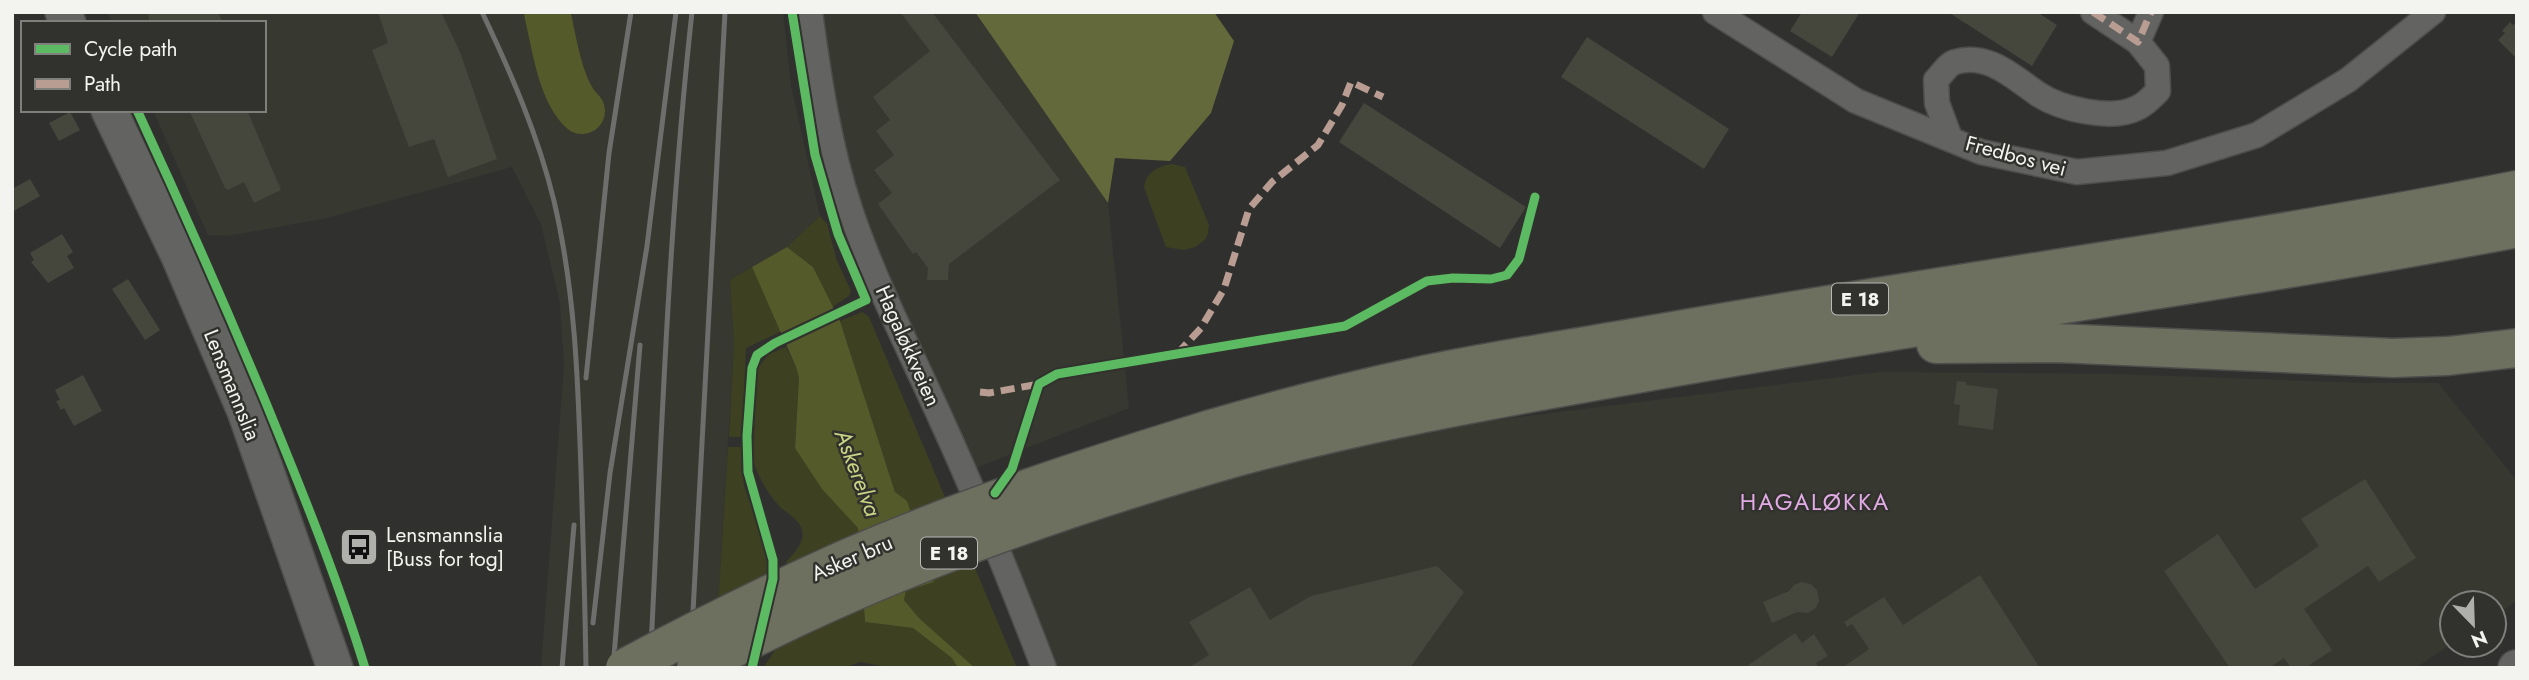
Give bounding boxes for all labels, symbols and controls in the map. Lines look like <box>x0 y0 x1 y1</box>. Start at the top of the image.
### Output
legend <box>21 21 266 112</box>
text: Cycle path <box>84 34 177 64</box>
text: Path <box>84 69 121 99</box>
street label: Fredbos vei <box>1962 128 2070 184</box>
street label: Hagaløkkveien <box>868 281 948 411</box>
road number: E 18 <box>1832 284 1888 314</box>
street label: Lensmannslia <box>196 325 268 445</box>
water label: Askerelva <box>825 423 890 522</box>
district label: HAGALØKKA <box>1740 485 1890 519</box>
place label: Lensmannslia [Buss for tog] <box>386 520 504 574</box>
bus stop icon: Lensmannslia [Buss for tog] <box>338 526 380 568</box>
street label: Asker bru <box>807 527 897 589</box>
road number: E 18 <box>921 538 977 568</box>
north arrow <box>2438 589 2508 659</box>
text: N <box>2467 624 2492 655</box>

